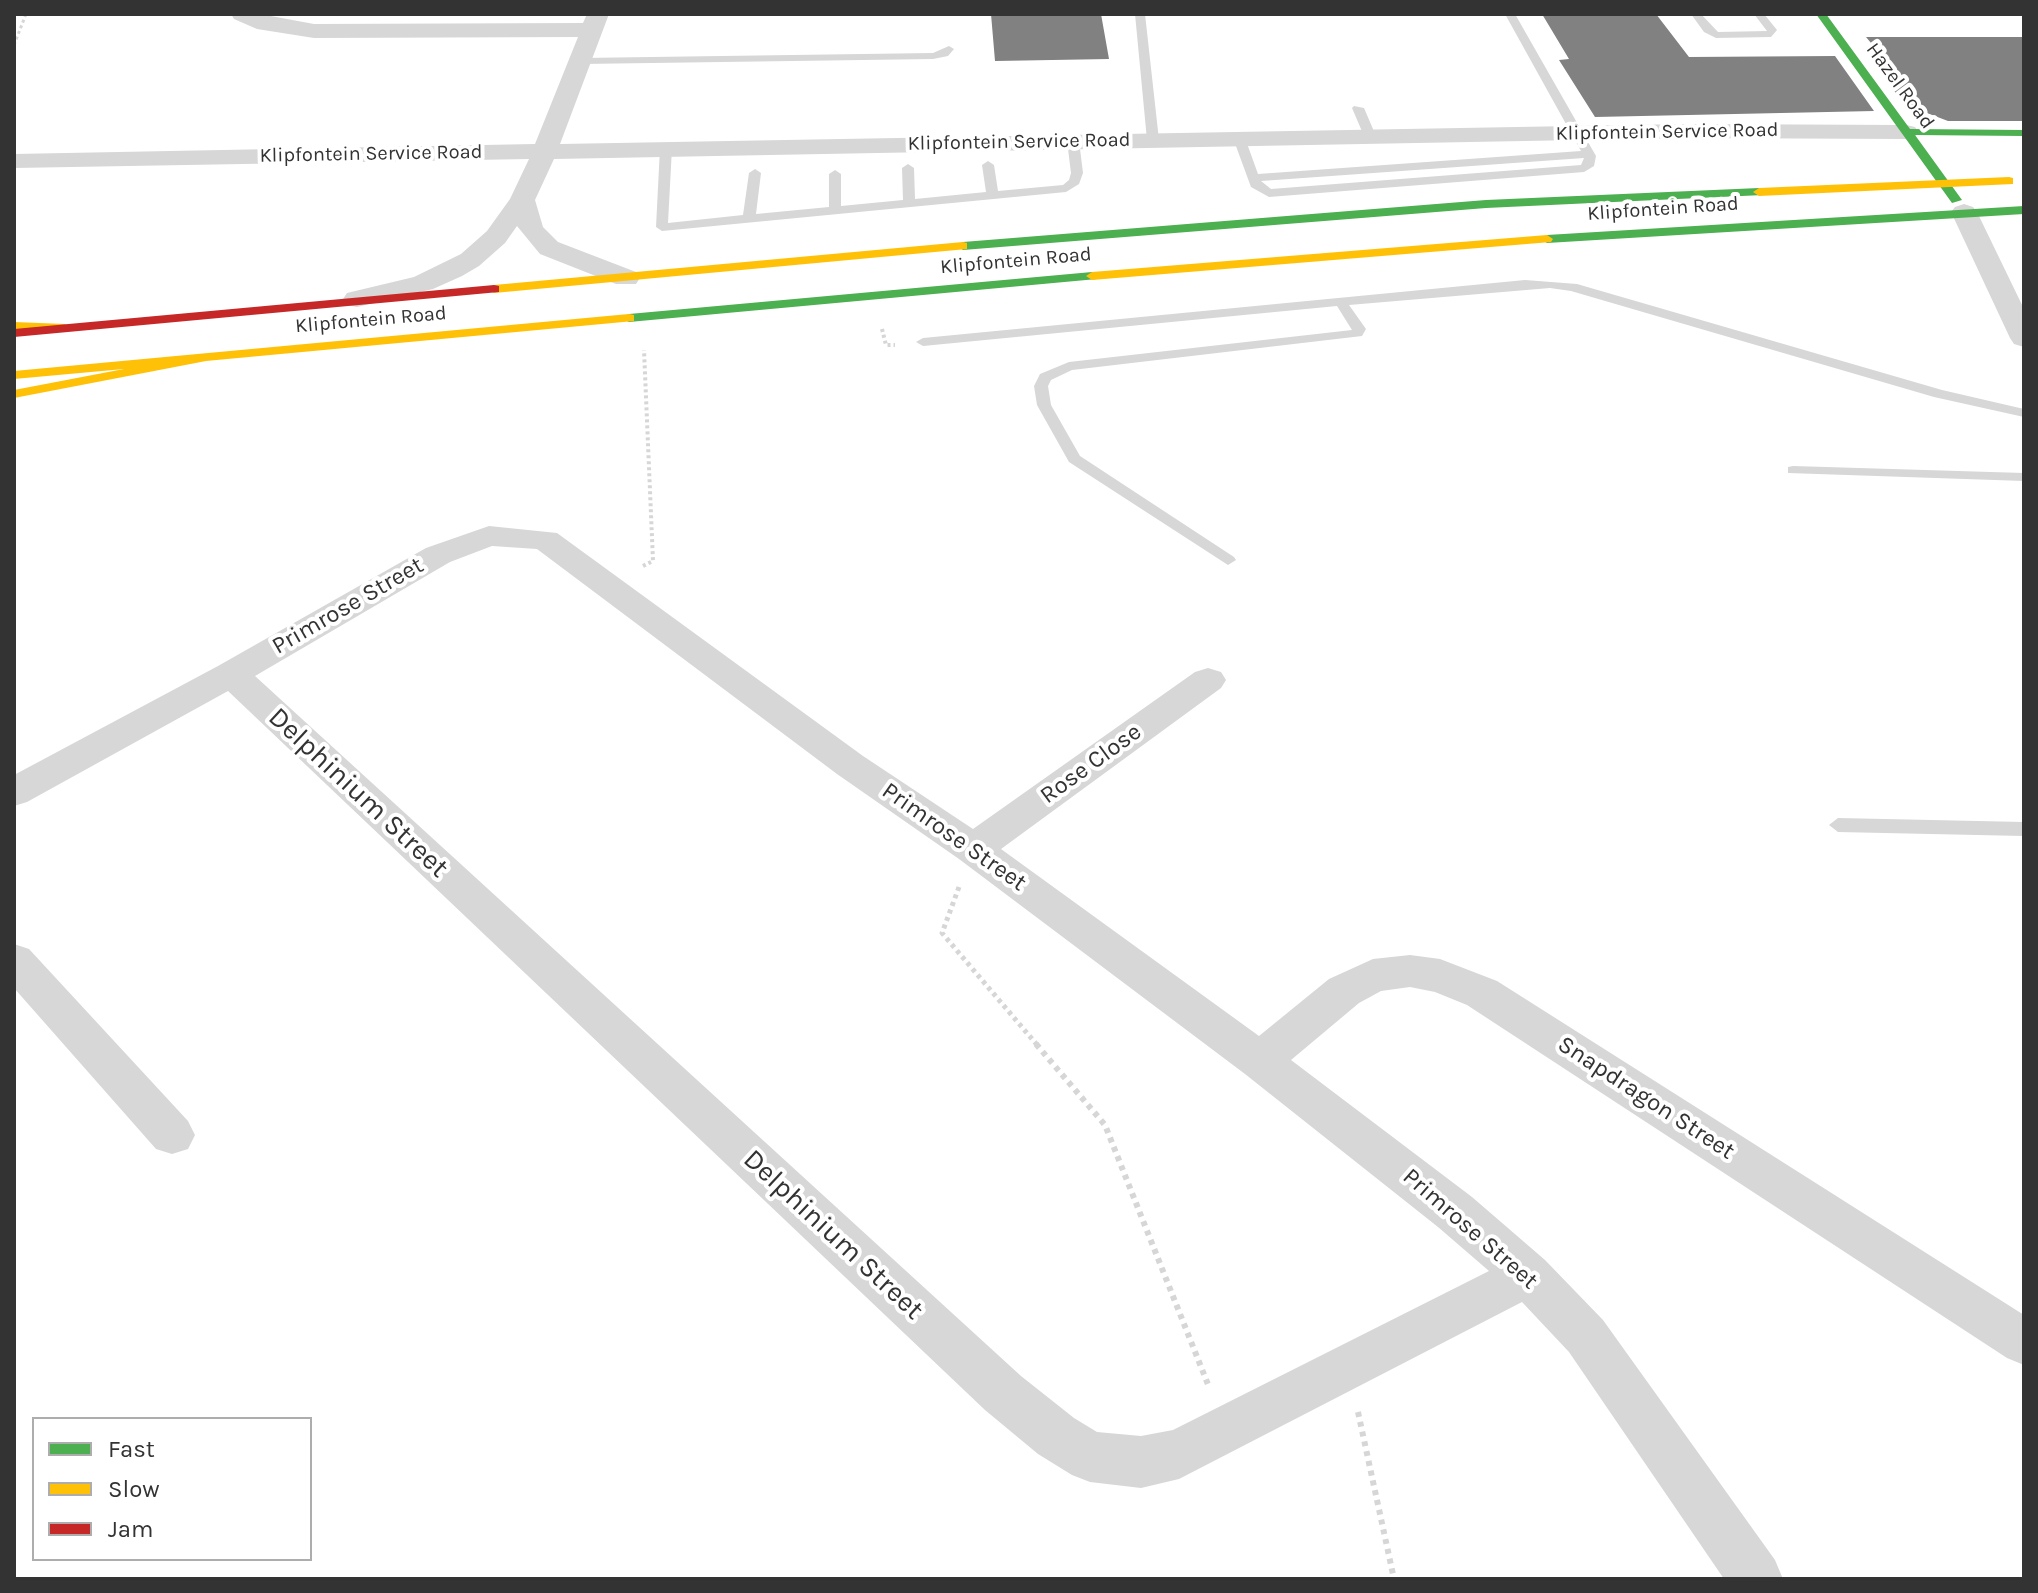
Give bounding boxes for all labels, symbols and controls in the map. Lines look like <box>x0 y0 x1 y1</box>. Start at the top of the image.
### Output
street label: Hazel Road <box>1861 38 1939 134</box>
street label: Klipfontein Service Road <box>1555 118 1779 146</box>
street label: Klipfontein Service Road <box>907 128 1131 156</box>
street label: Klipfontein Service Road <box>259 140 483 168</box>
street label: Klipfontein Road <box>1586 192 1740 226</box>
street label: Klipfontein Road <box>939 242 1093 280</box>
street label: Klipfontein Road <box>294 301 448 339</box>
street label: Primrose Street <box>267 551 429 661</box>
street label: Delphinium Street <box>261 701 455 885</box>
street label: Rose Close <box>1035 718 1147 810</box>
street label: Primrose Street <box>876 776 1032 898</box>
street label: Snapdragon Street <box>1552 1030 1740 1166</box>
street label: Delphinium Street <box>736 1143 930 1327</box>
street label: Primrose Street <box>1396 1162 1544 1296</box>
legend <box>32 1417 312 1561</box>
text: Fast <box>108 1435 155 1463</box>
text: Slow <box>108 1475 160 1503</box>
text: Jam <box>108 1515 153 1543</box>

